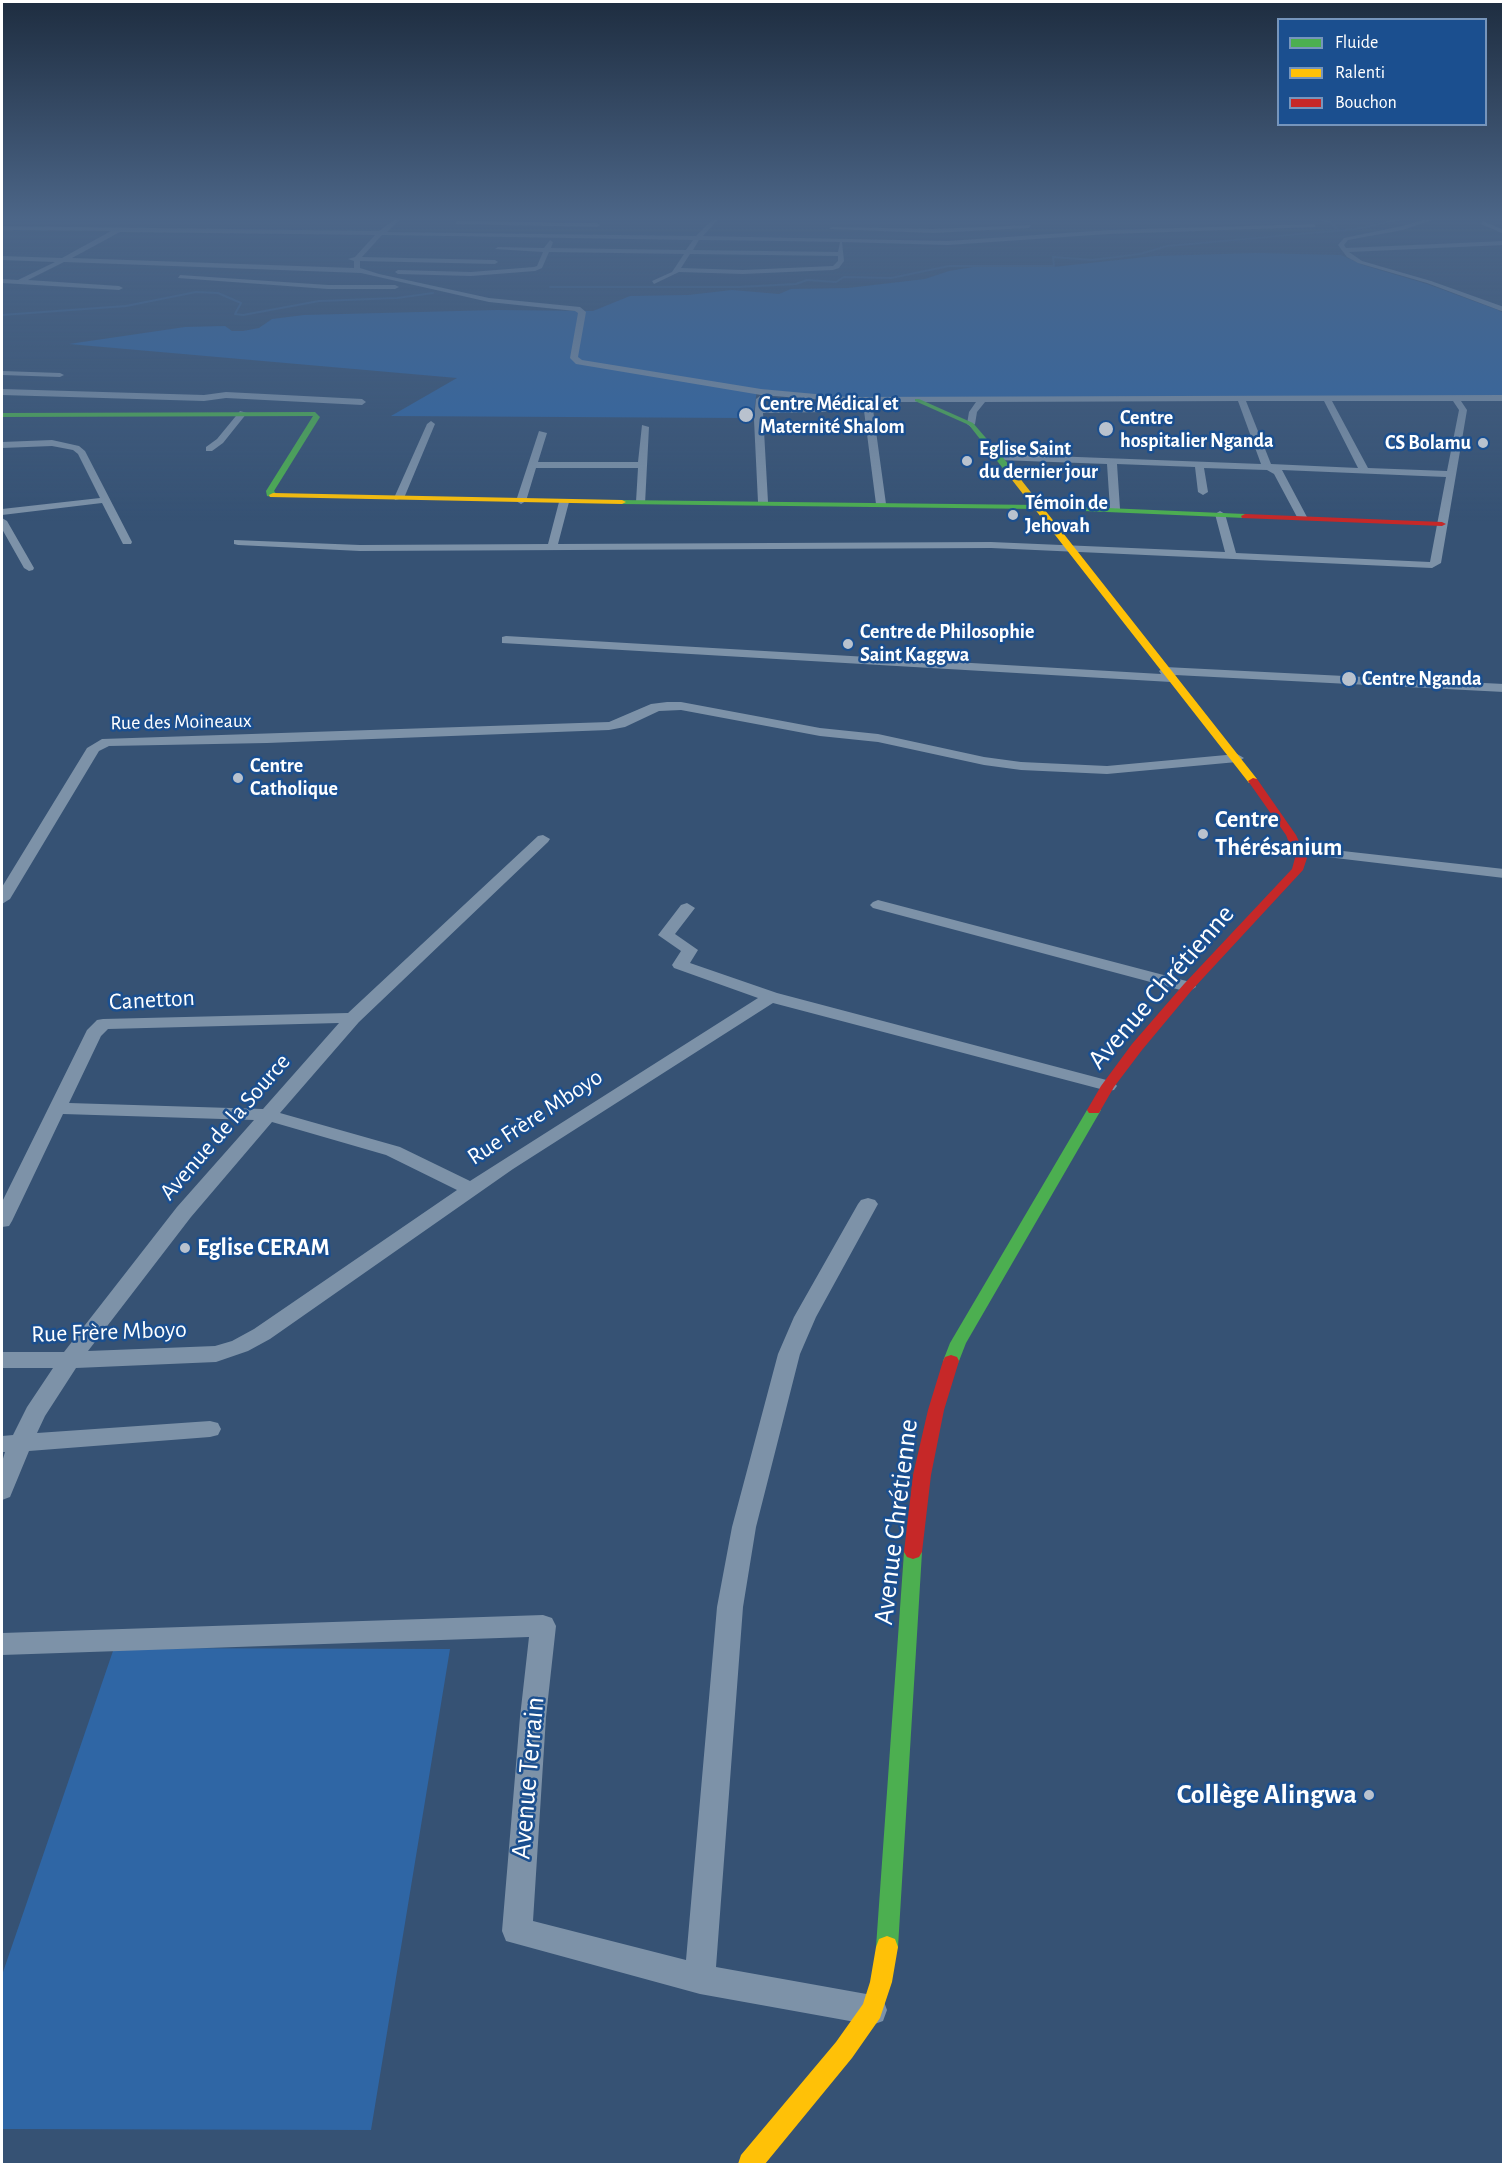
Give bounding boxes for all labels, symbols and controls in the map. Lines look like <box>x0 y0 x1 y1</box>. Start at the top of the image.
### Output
legend <box>1277 18 1487 126</box>
text: Fluide <box>1335 34 1378 52</box>
text: Ralenti <box>1335 64 1385 82</box>
text: Bouchon <box>1335 94 1397 112</box>
place label: Centre Médical et Maternité Shalom <box>760 392 905 439</box>
marker: Centre Médical et Maternité Shalom <box>737 406 755 424</box>
place label: Centre hospitalier Nganda <box>1120 406 1274 453</box>
marker: Centre hospitalier Nganda <box>1097 420 1115 438</box>
place label: CS Bolamu <box>1385 431 1471 455</box>
marker: CS Bolamu <box>1476 436 1490 450</box>
place label: Eglise Saint du dernier jour <box>979 437 1098 484</box>
marker: Eglise Saint du dernier jour <box>960 454 974 468</box>
place label: Témoin de Jehovah <box>1025 491 1108 538</box>
marker: Témoin de Jehovah <box>1006 508 1020 522</box>
place label: Centre de Philosophie Saint Kaggwa <box>860 620 1035 667</box>
marker: Centre de Philosophie Saint Kaggwa <box>841 637 855 651</box>
place label: Centre Nganda <box>1362 667 1482 691</box>
marker: Centre Nganda <box>1340 670 1358 688</box>
street label: Rue des Moineaux <box>110 709 252 735</box>
place label: Centre Catholique <box>250 754 338 801</box>
marker: Centre Catholique <box>231 771 245 785</box>
place label: Centre Thérésanium <box>1215 806 1342 862</box>
marker: Centre Thérésanium <box>1196 827 1210 841</box>
street label: Avenue Chrétienne <box>1080 898 1242 1076</box>
street label: Canetton <box>108 983 196 1017</box>
street label: Avenue de la Source <box>153 1048 297 1206</box>
street label: Rue Frère Mboyo <box>462 1063 608 1171</box>
place label: Eglise CERAM <box>197 1234 330 1262</box>
marker: Eglise CERAM <box>178 1241 192 1255</box>
street label: Rue Frère Mboyo <box>31 1315 187 1349</box>
street label: Avenue Chrétienne <box>867 1417 925 1627</box>
street label: Avenue Terrain <box>504 1695 552 1861</box>
place label: Collège Alingwa <box>1177 1778 1357 1812</box>
marker: Collège Alingwa <box>1362 1788 1376 1802</box>

